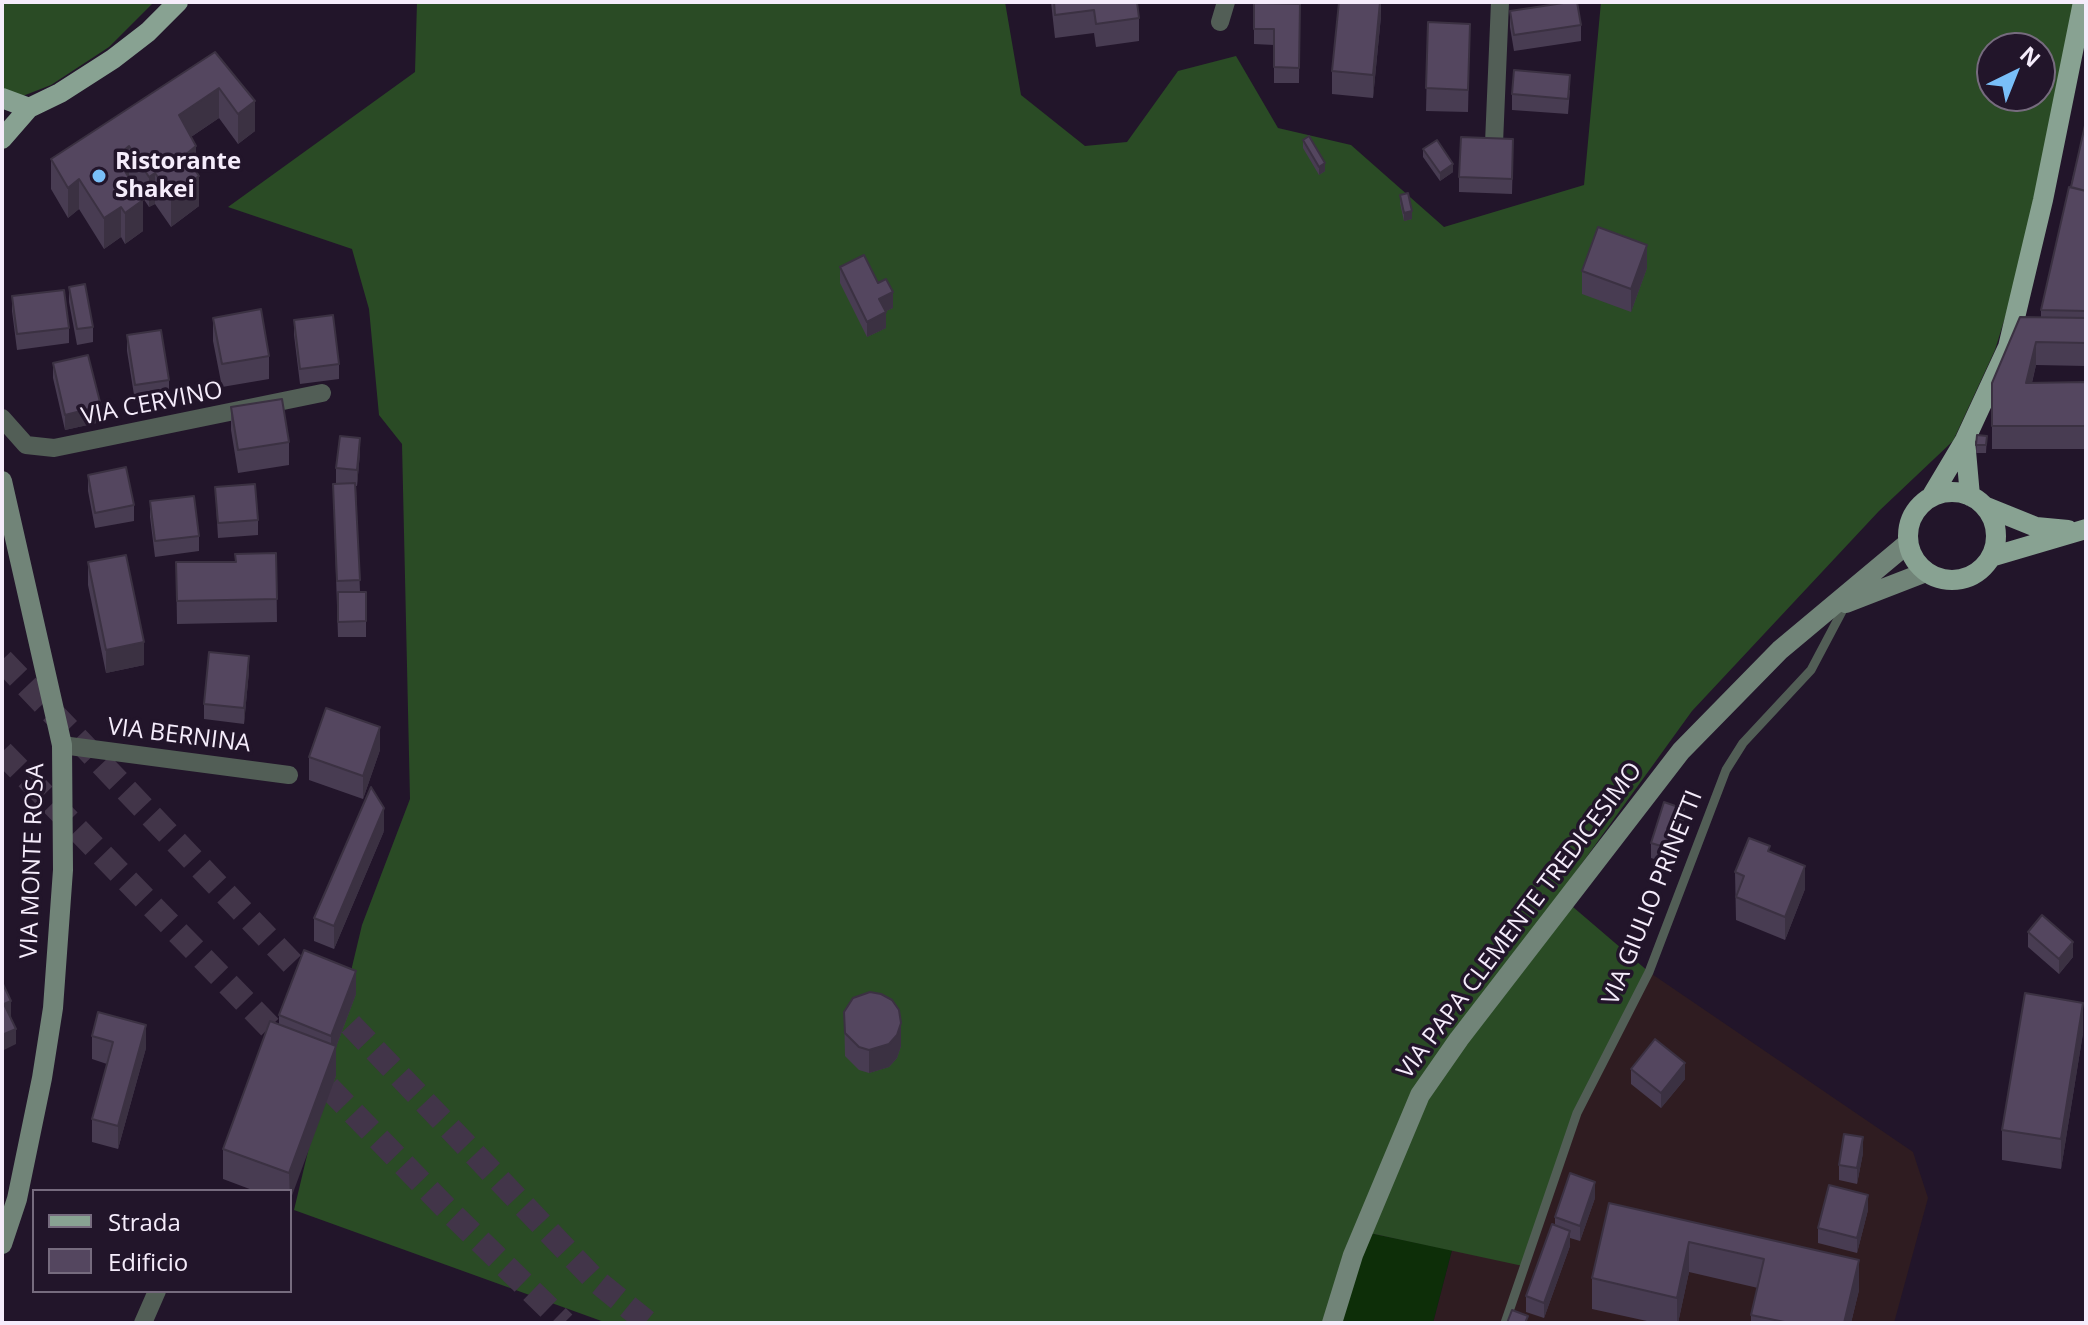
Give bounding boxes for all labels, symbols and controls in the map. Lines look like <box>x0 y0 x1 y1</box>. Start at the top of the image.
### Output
north arrow <box>1976 32 2056 112</box>
text: N <box>2014 39 2048 73</box>
place label: Ristorante Shakei <box>115 148 241 204</box>
marker: Ristorante Shakei <box>90 167 108 185</box>
street label: VIA CERVINO <box>79 376 225 432</box>
street label: VIA BERNINA <box>106 713 252 759</box>
street label: VIA PAPA CLEMENTE TREDICESIMO <box>1392 757 1648 1085</box>
street label: VIA MONTE ROSA <box>15 763 51 959</box>
street label: VIA GIULIO PRINETTI <box>1597 787 1709 1009</box>
legend <box>32 1189 292 1293</box>
text: Strada <box>108 1205 181 1238</box>
text: Edificio <box>108 1245 188 1278</box>

